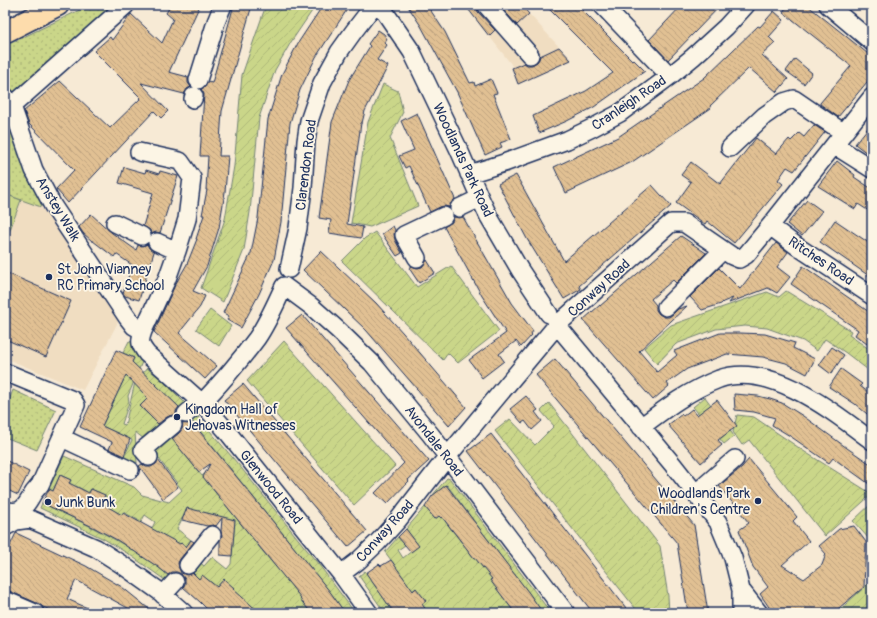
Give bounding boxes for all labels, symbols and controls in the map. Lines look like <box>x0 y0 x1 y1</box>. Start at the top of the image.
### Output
street label: Cranleigh Road <box>589 72 670 134</box>
street label: Woodlands Park Road <box>429 100 497 220</box>
street label: Clarendon Road <box>292 118 320 212</box>
street label: Anstey Walk <box>32 174 84 244</box>
street label: Ritches Road <box>785 233 857 289</box>
street label: Conway Road <box>564 256 634 320</box>
place label: St John Vianney RC Primary School <box>57 261 165 294</box>
marker: St John Vianney RC Primary School <box>44 272 54 282</box>
place label: Kingdom Hall of Jehovas Witnesses <box>185 401 296 434</box>
street label: Avondale Road <box>401 402 467 480</box>
marker: Kingdom Hall of Jehovas Witnesses <box>172 412 182 422</box>
street label: Glenwood Road <box>236 447 306 528</box>
place label: Woodlands Park Children's Centre <box>650 485 750 518</box>
place label: Junk Bunk <box>56 494 115 511</box>
street label: Conway Road <box>353 496 417 566</box>
marker: Woodlands Park Children's Centre <box>753 496 763 506</box>
marker: Junk Bunk <box>43 497 53 507</box>

